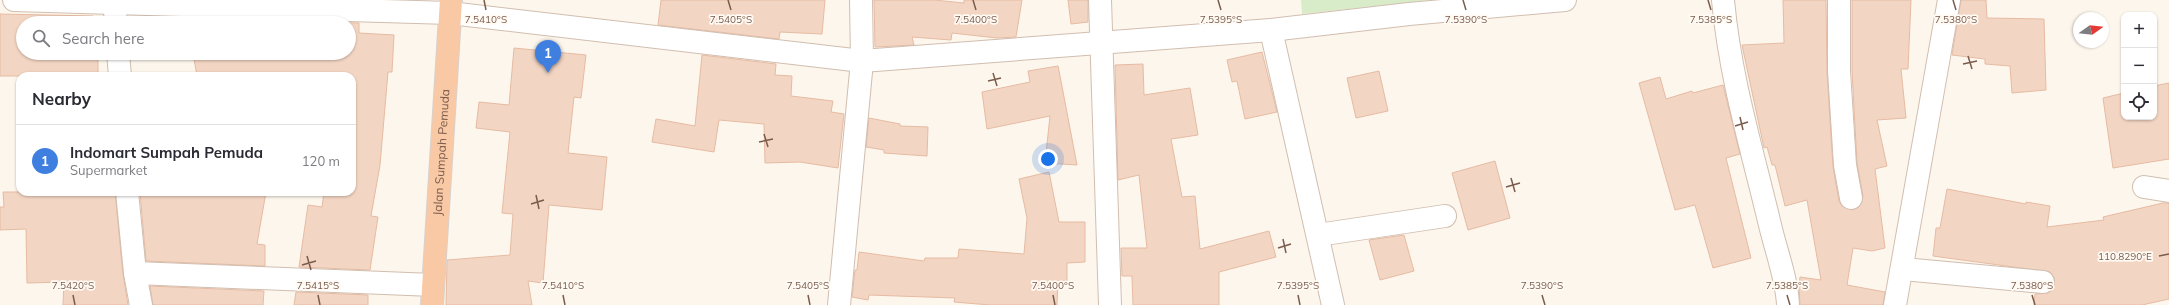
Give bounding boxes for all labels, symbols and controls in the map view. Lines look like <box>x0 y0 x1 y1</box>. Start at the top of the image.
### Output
north arrow <box>2073 12 2109 48</box>
map controls <box>2121 12 2157 120</box>
button: + <box>2121 12 2157 48</box>
text: 7.5410°S <box>465 13 507 26</box>
text: 7.5405°S <box>710 13 752 26</box>
text: 7.5400°S <box>955 13 997 26</box>
text: 7.5395°S <box>1200 13 1242 26</box>
text: 7.5390°S <box>1445 13 1487 26</box>
text: 7.5385°S <box>1690 13 1732 26</box>
text: 7.5380°S <box>1935 13 1977 26</box>
search box <box>16 16 356 60</box>
icon: search <box>30 27 52 49</box>
text: Search here <box>62 29 144 48</box>
pin: 1 <box>535 40 561 73</box>
button: − <box>2121 48 2157 84</box>
button: locate <box>2121 84 2157 120</box>
text: Nearby <box>32 88 91 109</box>
street label: Jalan Sumpah Pemuda <box>430 88 452 216</box>
text: Indomart Sumpah Pemuda <box>70 143 263 162</box>
your location <box>1038 149 1058 169</box>
text: 1 <box>41 153 49 169</box>
text: 120 m <box>302 153 340 169</box>
text: Supermarket <box>70 162 147 178</box>
text: 110.8290°E <box>2098 250 2152 263</box>
text: 7.5420°S <box>52 279 94 292</box>
text: 7.5415°S <box>297 279 339 292</box>
text: 7.5410°S <box>542 279 584 292</box>
text: 7.5405°S <box>787 279 829 292</box>
text: 7.5400°S <box>1032 279 1074 292</box>
text: 7.5395°S <box>1277 279 1319 292</box>
text: 7.5390°S <box>1521 279 1563 292</box>
text: 7.5385°S <box>1766 279 1808 292</box>
text: 7.5380°S <box>2011 279 2053 292</box>

